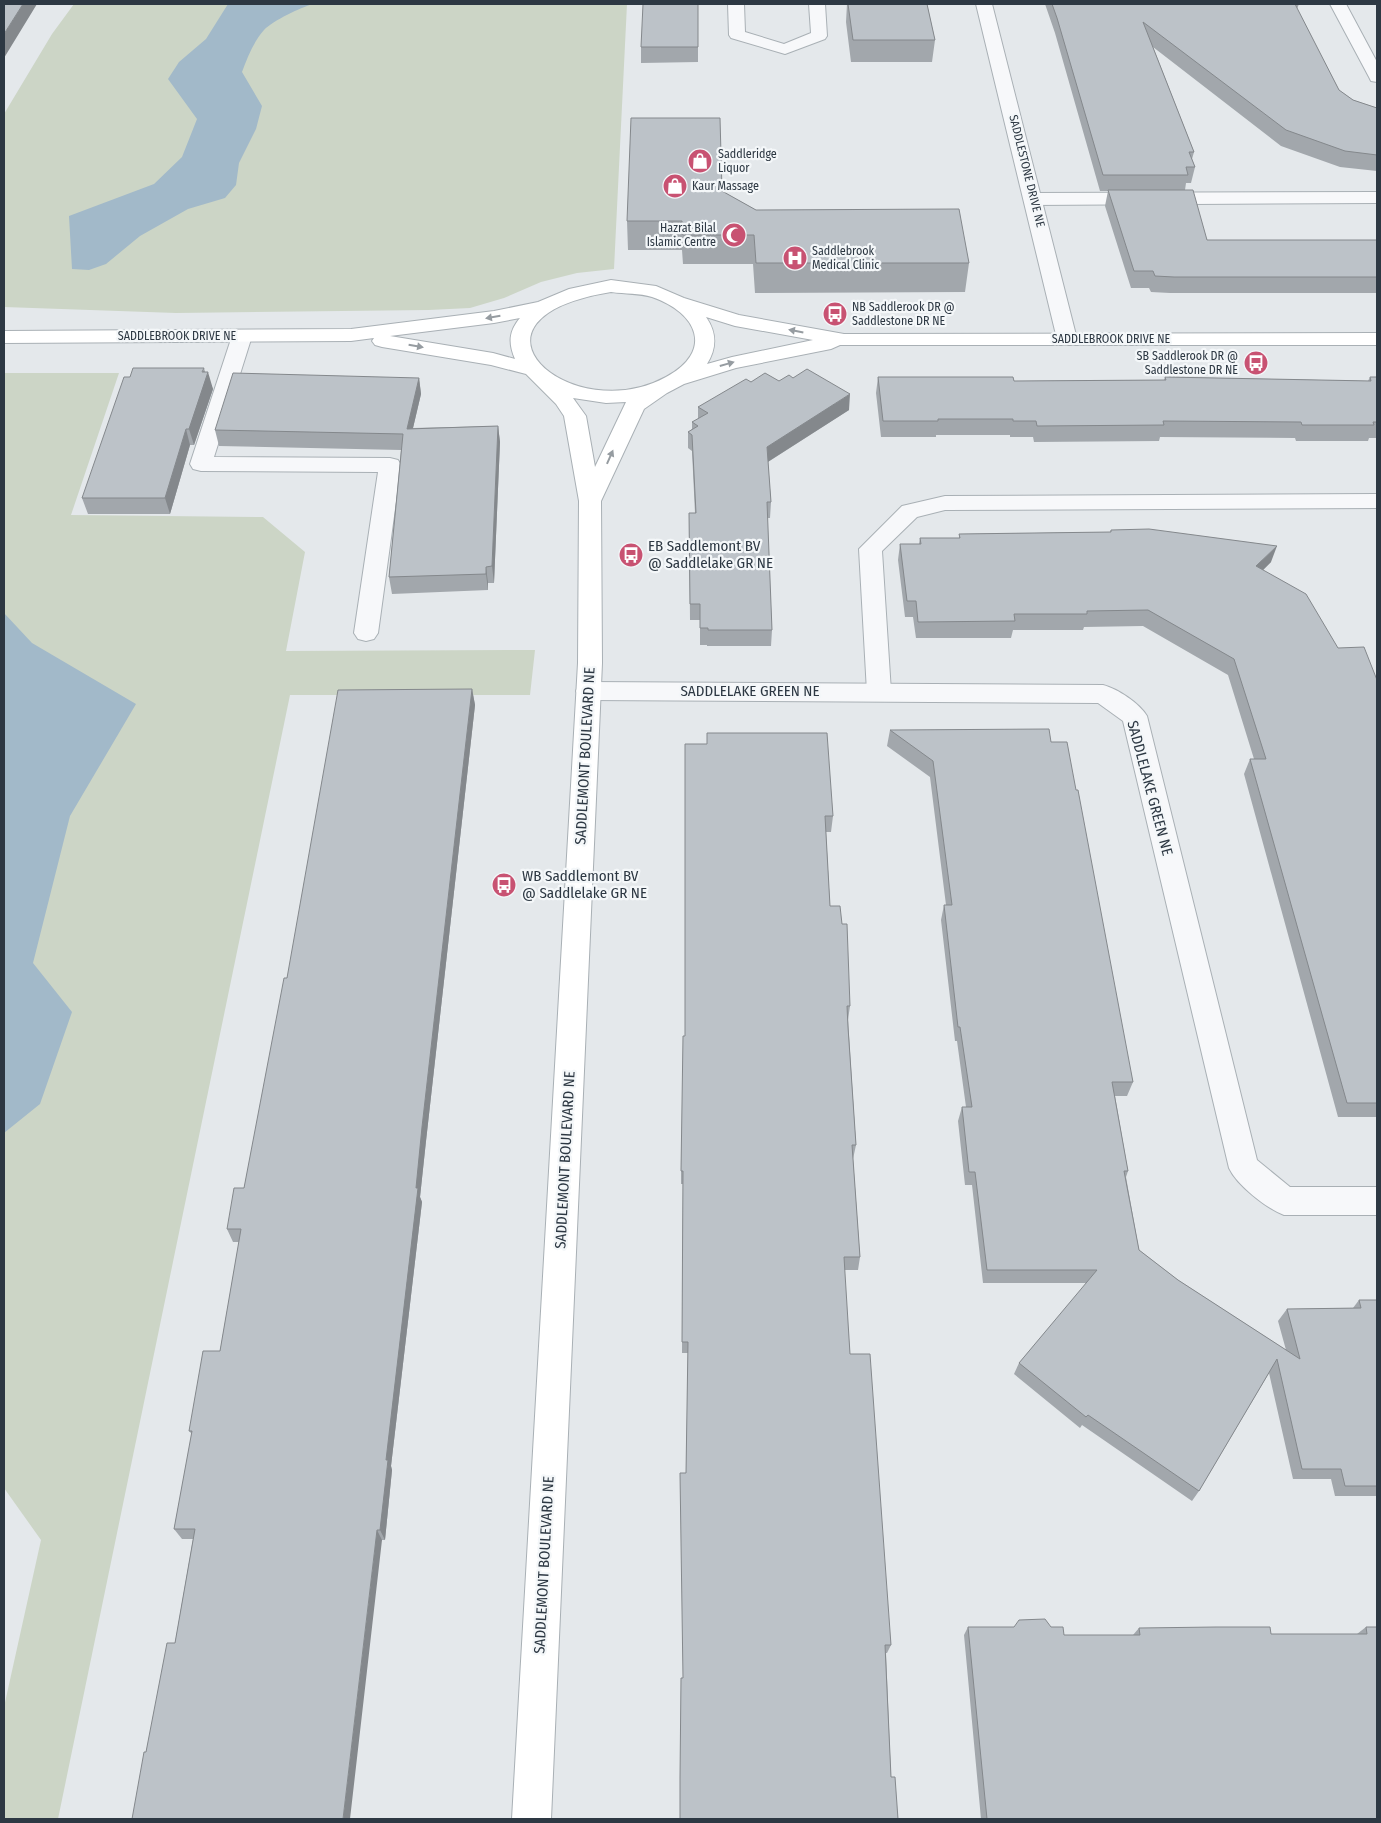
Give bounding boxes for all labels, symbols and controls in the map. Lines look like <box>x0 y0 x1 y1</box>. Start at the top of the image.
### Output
street label: SADDLESTONE DRIVE NE <box>1006 113 1048 229</box>
place label: Saddleridge Liquor <box>718 147 777 175</box>
shop icon: Saddleridge Liquor <box>687 148 713 174</box>
shop icon: Kaur Massage <box>662 173 688 199</box>
place label: Kaur Massage <box>692 179 759 193</box>
place label: Hazrat Bilal Islamic Centre <box>647 221 716 249</box>
mosque icon: Hazrat Bilal Islamic Centre <box>721 222 747 248</box>
place label: Saddlebrook Medical Clinic <box>812 244 879 272</box>
hospital icon: Saddlebrook Medical Clinic <box>782 245 808 271</box>
place label: NB Saddlerook DR @ Saddlestone DR NE <box>852 300 955 328</box>
bus stop icon: NB Saddlerook DR @ Saddlestone DR NE <box>822 301 848 327</box>
one-way arrow <box>485 313 501 321</box>
one-way arrow <box>789 327 804 335</box>
street label: SADDLEBROOK DRIVE NE <box>118 329 237 343</box>
street label: SADDLEBROOK DRIVE NE <box>1052 332 1171 346</box>
one-way arrow <box>409 343 425 351</box>
place label: SB Saddlerook DR @ Saddlestone DR NE <box>1137 349 1238 377</box>
bus stop icon: SB Saddlerook DR @ Saddlestone DR NE <box>1243 350 1269 376</box>
one-way arrow <box>719 360 734 368</box>
one-way arrow <box>606 450 614 464</box>
place label: EB Saddlemont BV @ Saddlelake GR NE <box>648 537 773 572</box>
bus stop icon: EB Saddlemont BV @ Saddlelake GR NE <box>618 542 644 568</box>
street label: SADDLEMONT BOULEVARD NE <box>571 667 599 845</box>
street label: SADDLELAKE GREEN NE <box>680 682 820 700</box>
street label: SADDLELAKE GREEN NE <box>1123 719 1177 857</box>
place label: WB Saddlemont BV @ Saddlelake GR NE <box>522 867 647 902</box>
bus stop icon: WB Saddlemont BV @ Saddlelake GR NE <box>491 872 517 898</box>
street label: SADDLEMONT BOULEVARD NE <box>551 1071 579 1249</box>
street label: SADDLEMONT BOULEVARD NE <box>530 1476 558 1654</box>

